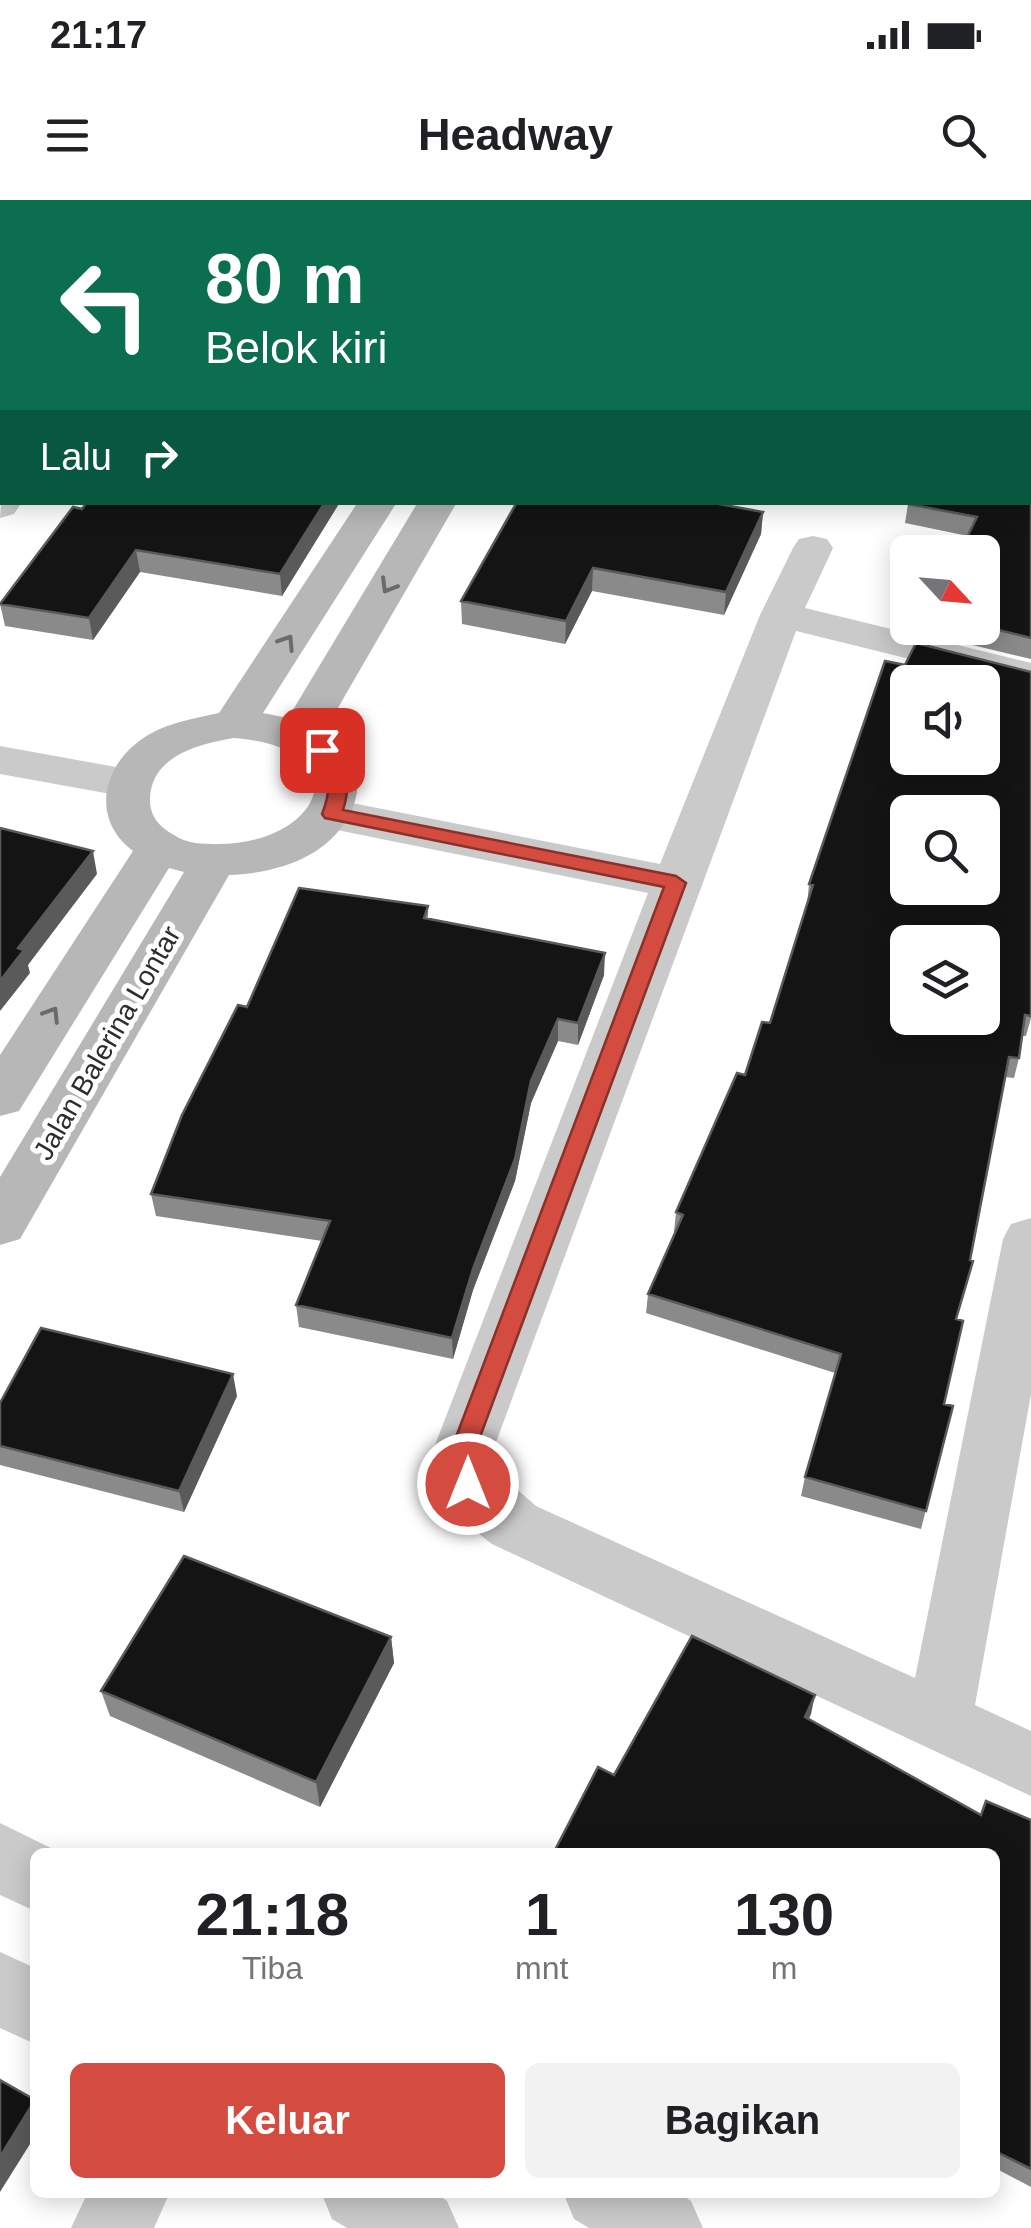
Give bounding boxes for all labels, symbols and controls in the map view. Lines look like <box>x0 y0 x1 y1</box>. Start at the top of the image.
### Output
text: 21:17 <box>50 14 147 56</box>
icon: menu <box>40 108 95 163</box>
icon: search <box>936 108 991 163</box>
text: Headway <box>418 109 613 160</box>
icon: left <box>40 240 170 370</box>
text: 80 m <box>205 240 365 318</box>
text: Belok kiri <box>205 322 388 373</box>
icon: right <box>132 430 187 485</box>
text: Lalu <box>40 436 112 478</box>
north arrow <box>890 535 1000 645</box>
map controls <box>890 535 1000 1035</box>
one-way arrow <box>381 575 400 593</box>
one-way arrow <box>274 635 293 653</box>
button: sound <box>890 665 1000 775</box>
pin <box>280 708 365 793</box>
icon: arrive <box>295 723 350 778</box>
button: search <box>890 795 1000 905</box>
street label: Jalan Balerina Lontar <box>27 921 187 1165</box>
button: layers <box>890 925 1000 1035</box>
one-way arrow <box>40 1007 59 1025</box>
position arrow <box>416 1432 520 1536</box>
text: 21:18 <box>196 1881 349 1948</box>
text: 1 <box>525 1881 558 1948</box>
text: 130 <box>734 1881 834 1948</box>
text: Tiba <box>242 1950 303 1986</box>
text: mnt <box>515 1950 568 1986</box>
text: m <box>771 1950 797 1986</box>
button: Keluar <box>70 2063 505 2178</box>
button: Bagikan <box>525 2063 960 2178</box>

